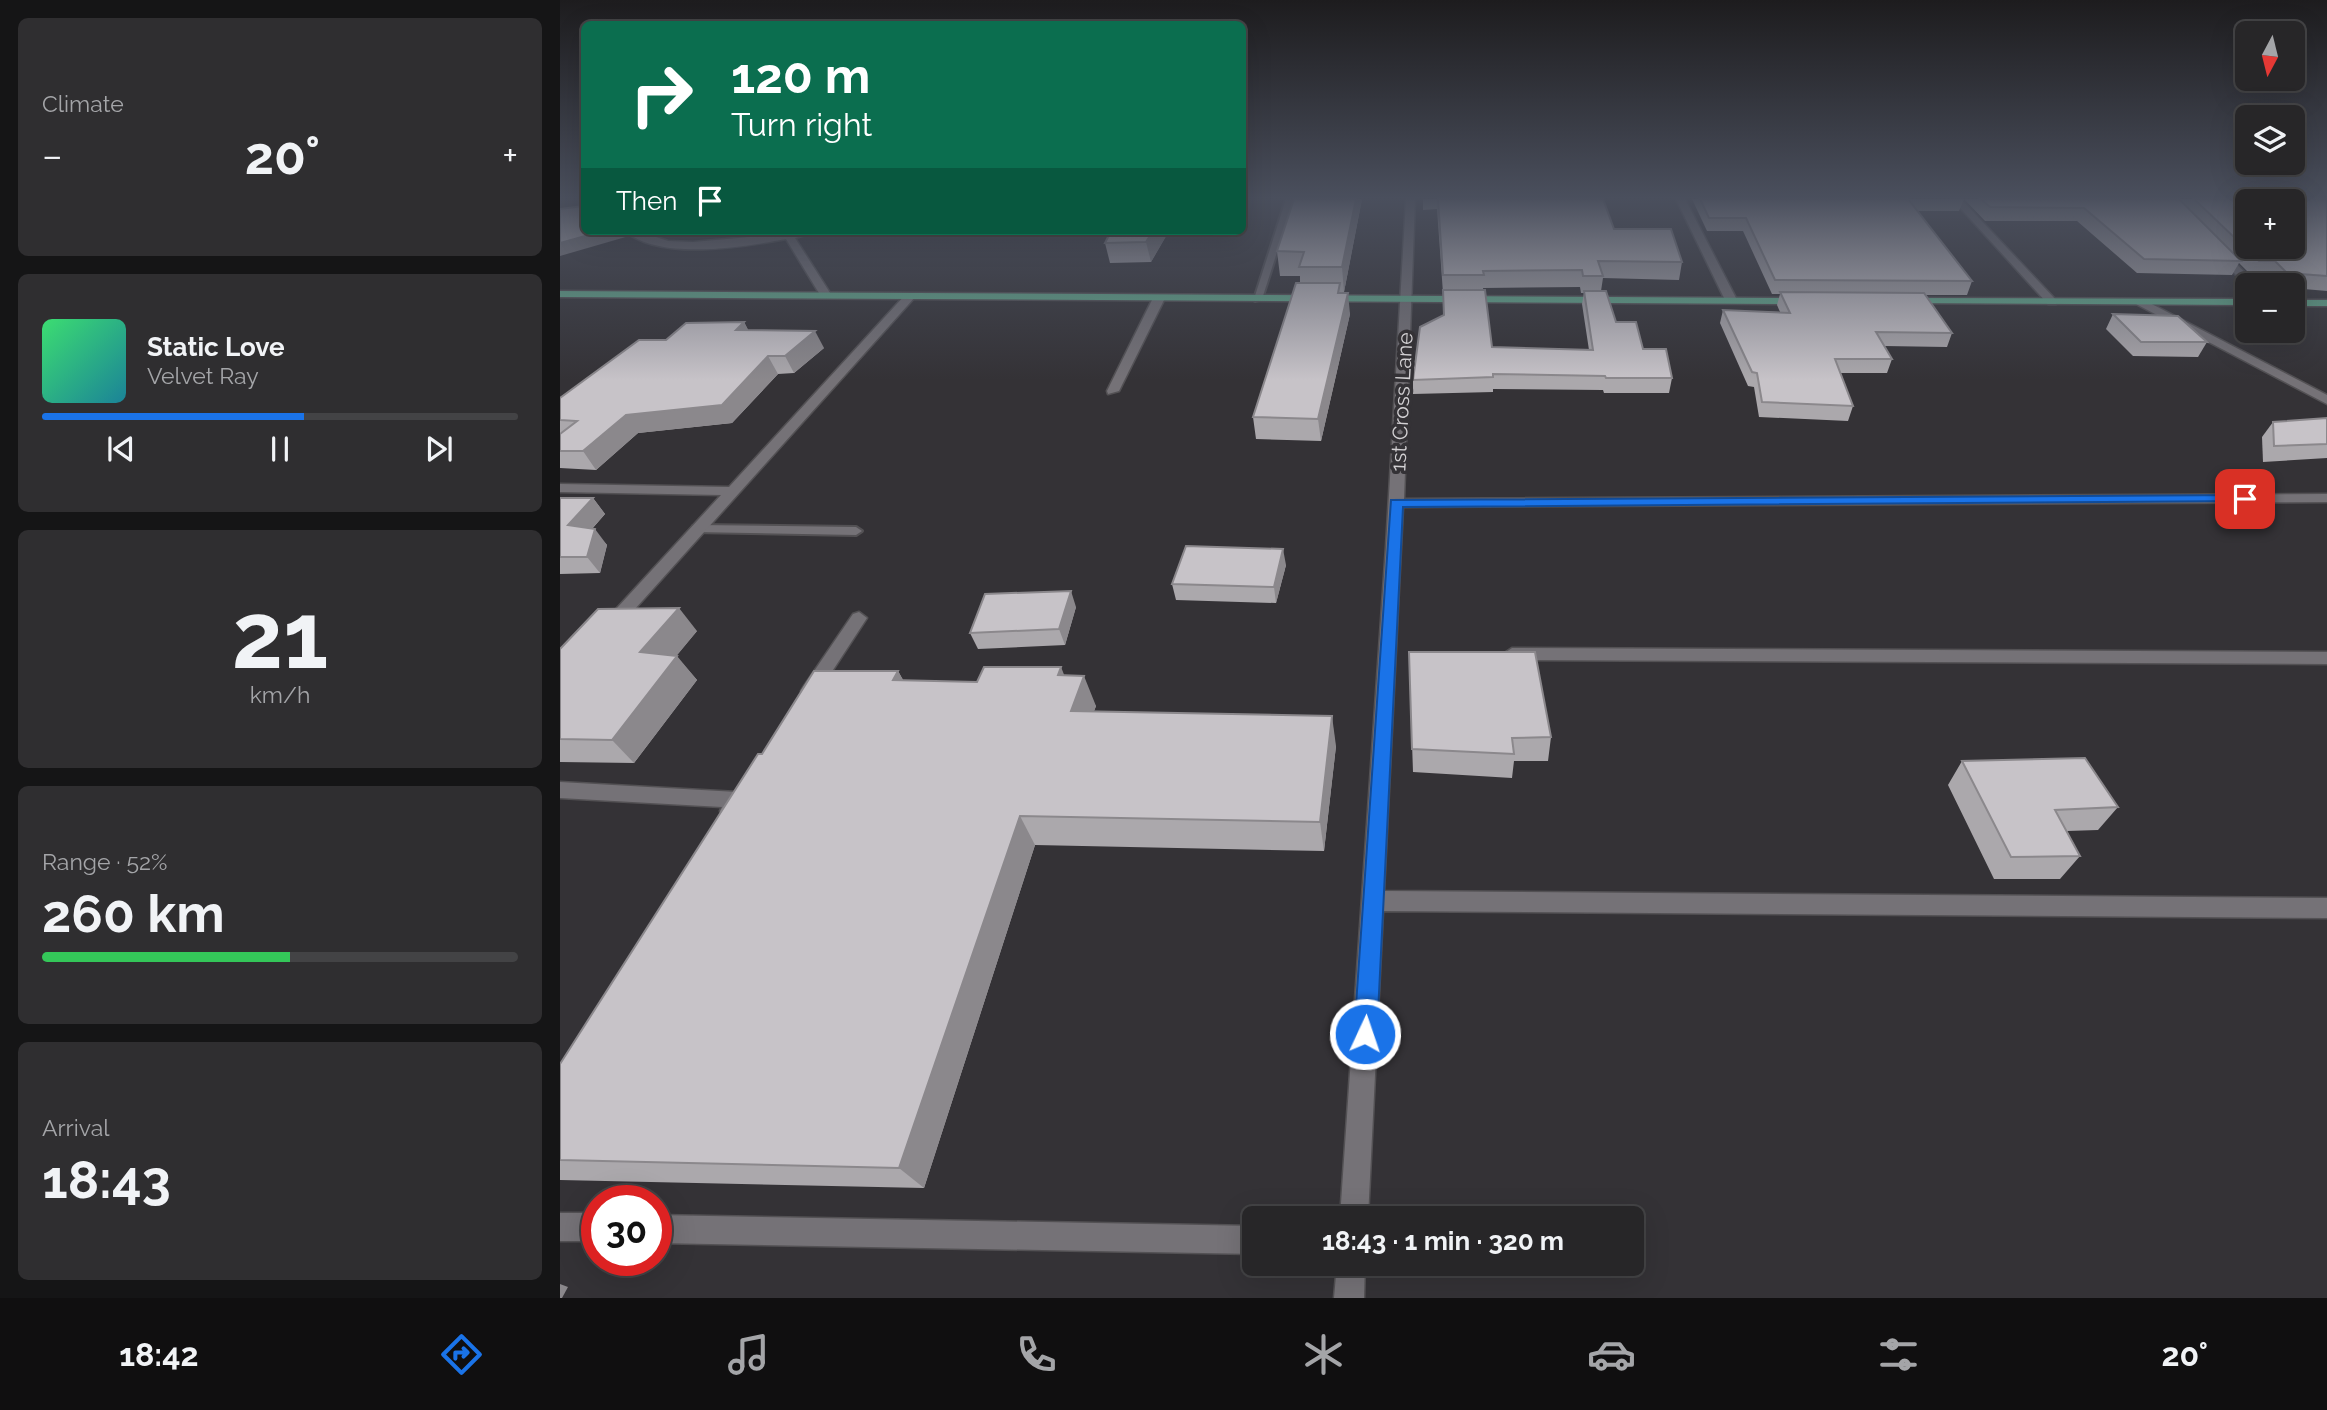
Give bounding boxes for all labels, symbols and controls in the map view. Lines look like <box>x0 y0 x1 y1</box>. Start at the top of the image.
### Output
north arrow <box>2235 21 2305 91</box>
map controls <box>2235 21 2305 343</box>
text: 120 m <box>731 47 870 104</box>
icon: right <box>616 49 707 140</box>
text: Climate <box>42 90 124 117</box>
button: layers <box>2235 105 2305 175</box>
text: Turn right <box>731 106 872 143</box>
text: 20° <box>245 125 320 186</box>
text: − <box>42 133 62 178</box>
text: + <box>502 133 518 178</box>
icon: arrive <box>691 182 729 220</box>
text: Then <box>616 186 677 216</box>
button: + <box>2235 189 2305 259</box>
button: − <box>2235 273 2305 343</box>
text: Static Love <box>147 332 285 362</box>
street label: 1st Cross Lane <box>1385 332 1418 472</box>
text: Velvet Ray <box>147 362 259 389</box>
icon: previous <box>102 430 140 468</box>
icon: pause <box>261 430 299 468</box>
icon: next <box>420 430 458 468</box>
pin <box>2215 469 2275 529</box>
icon: arrive <box>2226 480 2264 518</box>
text: 21 <box>232 582 328 689</box>
text: km/h <box>250 681 310 708</box>
text: Range · 52% <box>42 848 168 875</box>
text: 260 km <box>42 883 225 944</box>
position arrow <box>1328 997 1402 1071</box>
text: Arrival <box>42 1114 109 1141</box>
text: 18:43 <box>42 1149 171 1210</box>
speed limit sign: 30 <box>581 1185 672 1276</box>
text: 18:43 · 1 min · 320 m <box>1322 1226 1564 1256</box>
icon: directions <box>437 1330 486 1379</box>
icon: music <box>724 1330 773 1379</box>
icon: phone <box>1012 1330 1061 1379</box>
icon: climate <box>1299 1330 1348 1379</box>
icon: car <box>1587 1330 1636 1379</box>
icon: filters <box>1874 1330 1923 1379</box>
text: 18:42 <box>119 1336 199 1373</box>
text: 20° <box>2161 1336 2208 1373</box>

